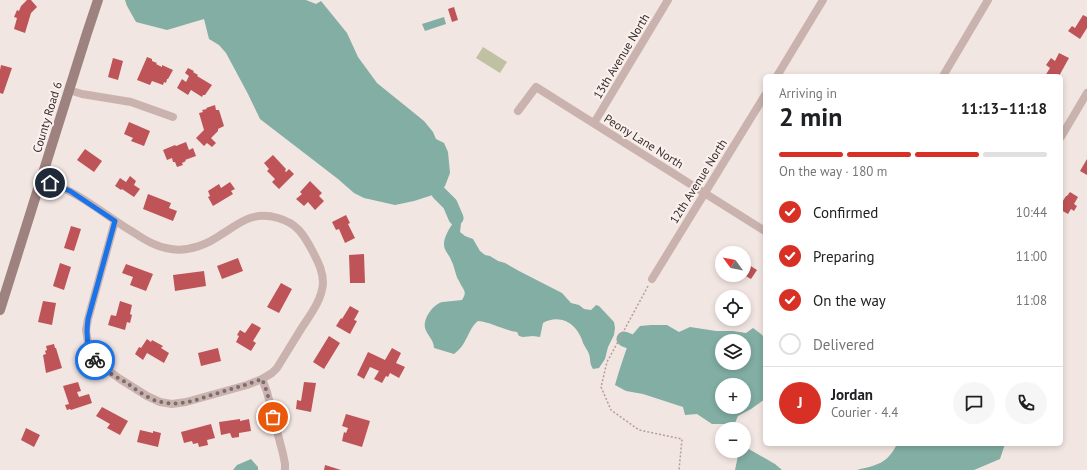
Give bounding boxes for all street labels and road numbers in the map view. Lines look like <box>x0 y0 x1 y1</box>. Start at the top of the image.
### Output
street label: 13th Avenue North <box>590 11 652 101</box>
street label: County Road 6 <box>29 80 65 154</box>
street label: Peony Lane North <box>601 111 687 171</box>
street label: 12th Avenue North <box>666 136 730 226</box>

